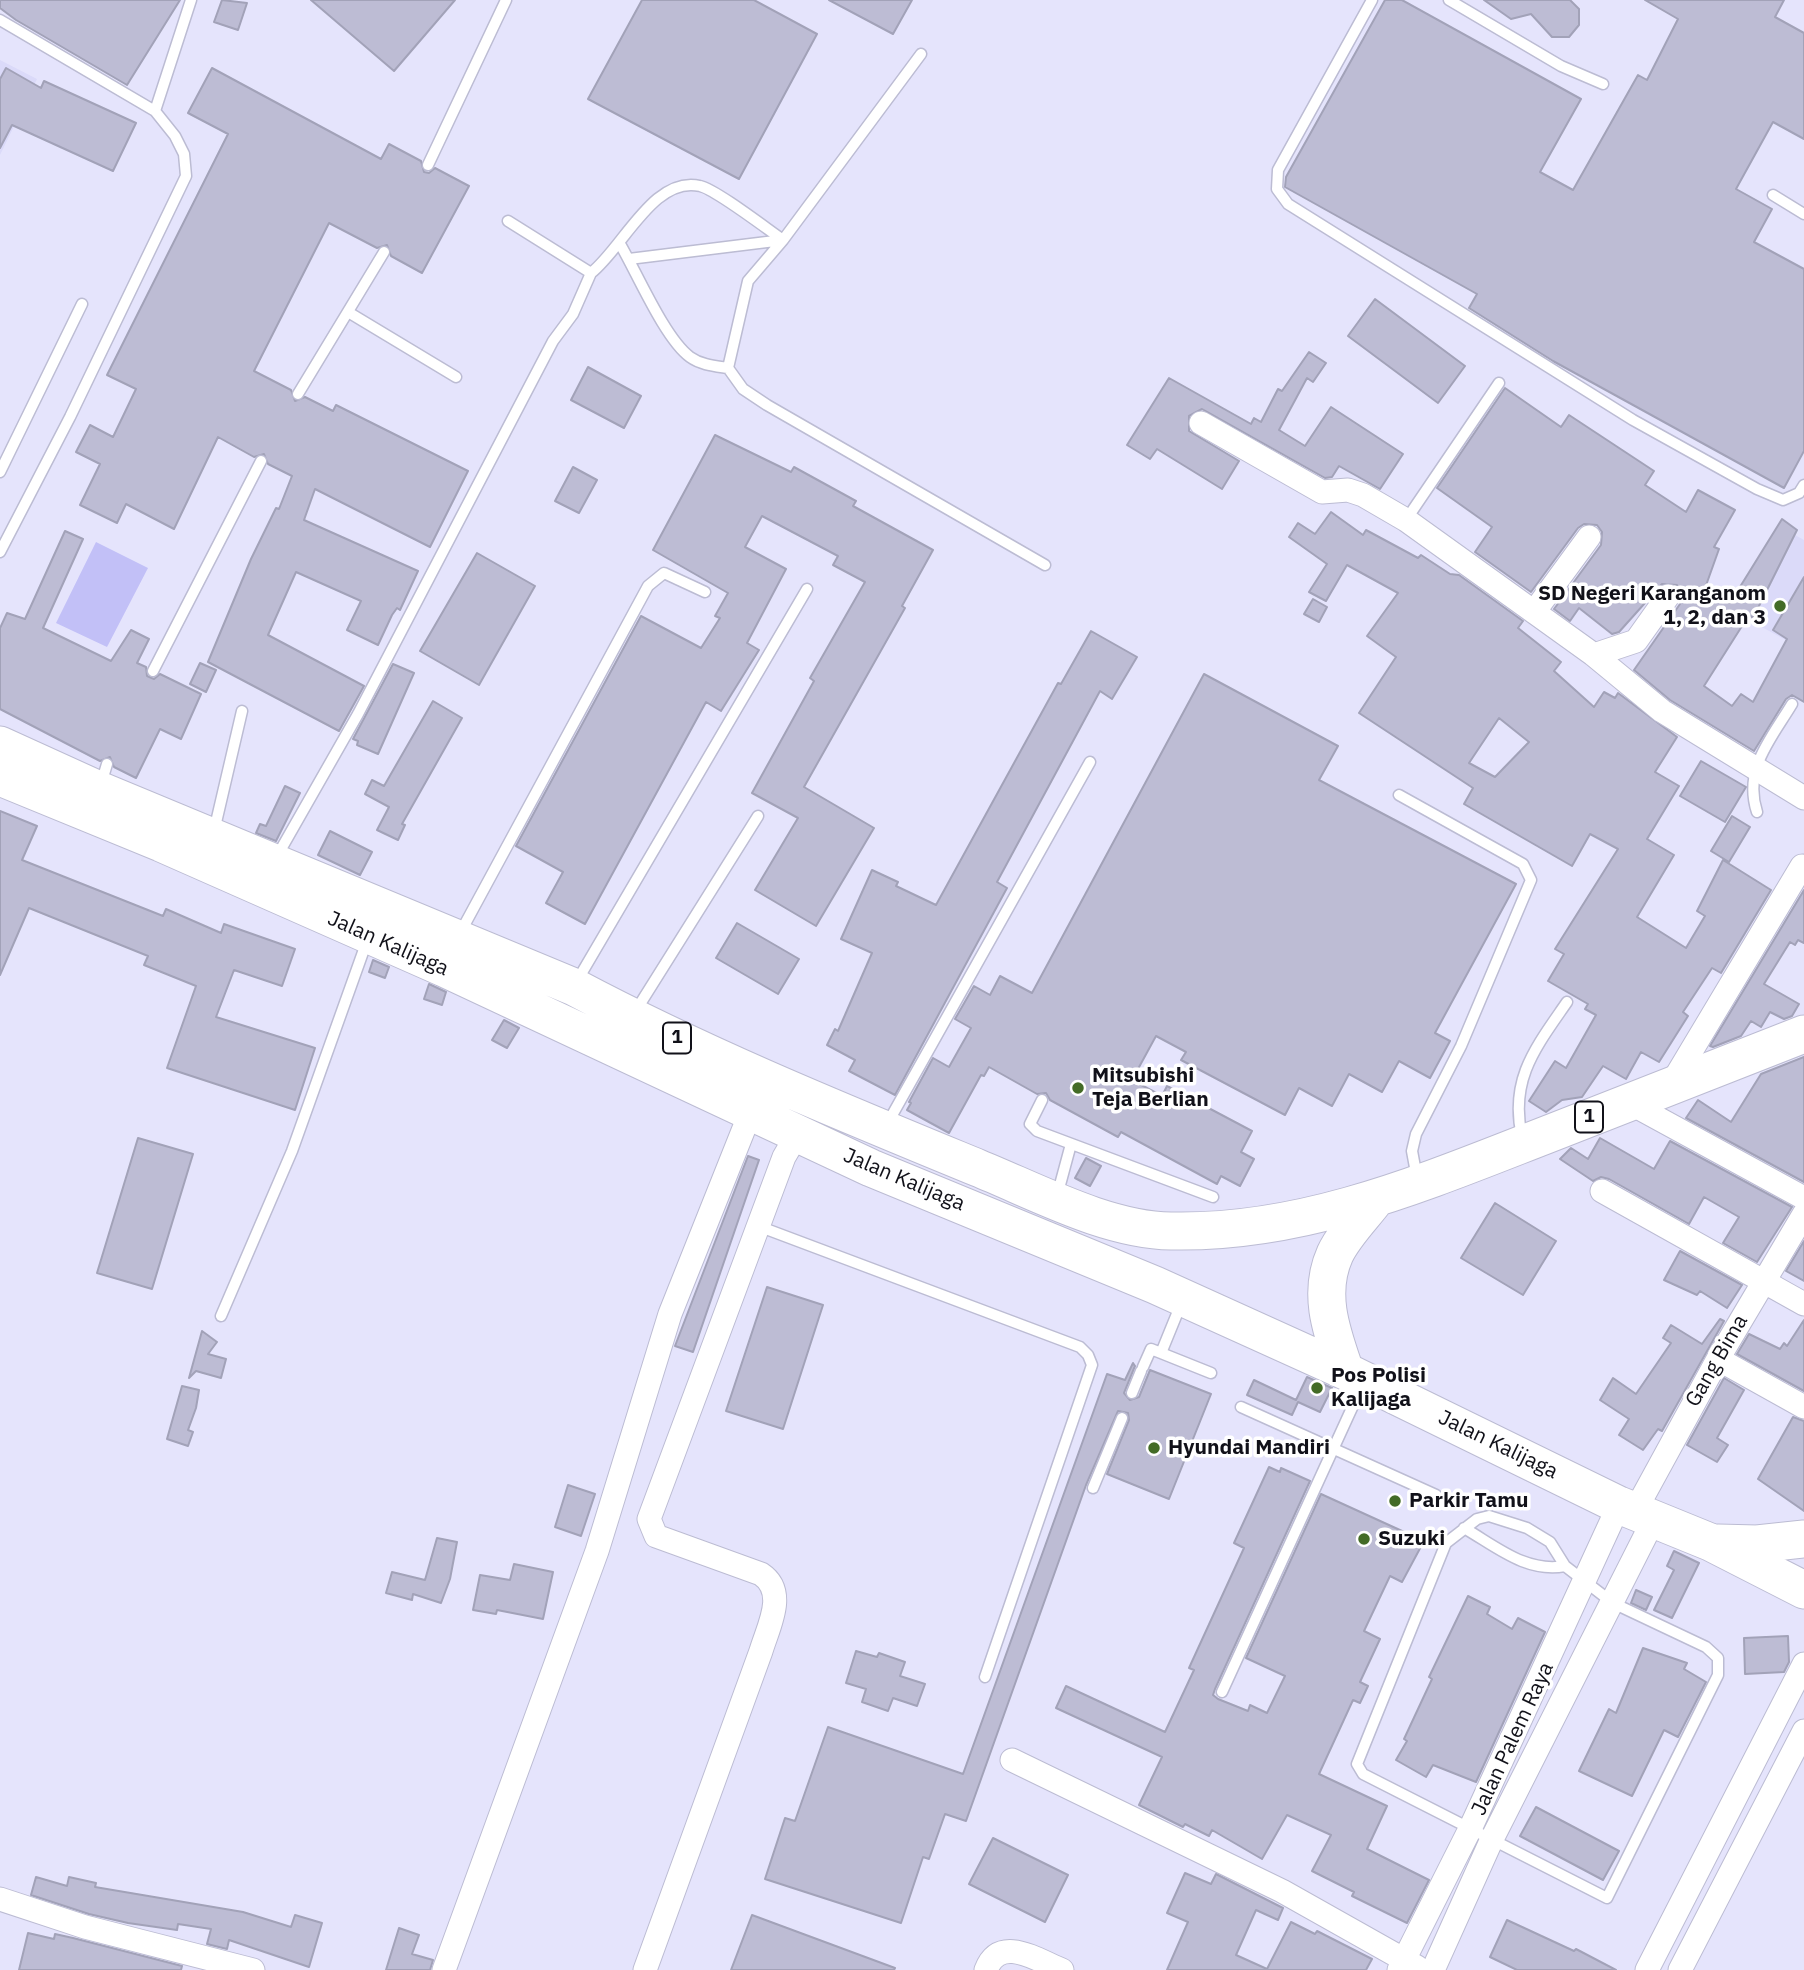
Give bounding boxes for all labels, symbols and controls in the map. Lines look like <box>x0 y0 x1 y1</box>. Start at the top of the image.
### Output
place label: SD Negeri Karanganom 1, 2, dan 3 <box>1538 581 1766 631</box>
marker: SD Negeri Karanganom 1, 2, dan 3 <box>1772 598 1788 614</box>
street label: Jalan Kalijaga <box>324 906 452 982</box>
road number: 1 <box>663 1022 691 1054</box>
place label: Mitsubishi Teja Berlian <box>1092 1063 1209 1113</box>
marker: Mitsubishi Teja Berlian <box>1070 1080 1086 1096</box>
road number: 1 <box>1575 1102 1603 1133</box>
street label: Jalan Kalijaga <box>839 1143 969 1217</box>
street label: Gang Bima <box>1681 1310 1753 1412</box>
place label: Pos Polisi Kalijaga <box>1331 1363 1426 1413</box>
marker: Pos Polisi Kalijaga <box>1309 1380 1325 1396</box>
street label: Jalan Kalijaga <box>1434 1405 1562 1485</box>
place label: Hyundai Mandiri <box>1168 1435 1330 1461</box>
marker: Hyundai Mandiri <box>1146 1440 1162 1456</box>
place label: Parkir Tamu <box>1409 1488 1528 1514</box>
marker: Parkir Tamu <box>1387 1493 1403 1509</box>
place label: Suzuki <box>1378 1526 1445 1552</box>
marker: Suzuki <box>1356 1531 1372 1547</box>
street label: Jalan Palem Raya <box>1467 1659 1559 1819</box>

